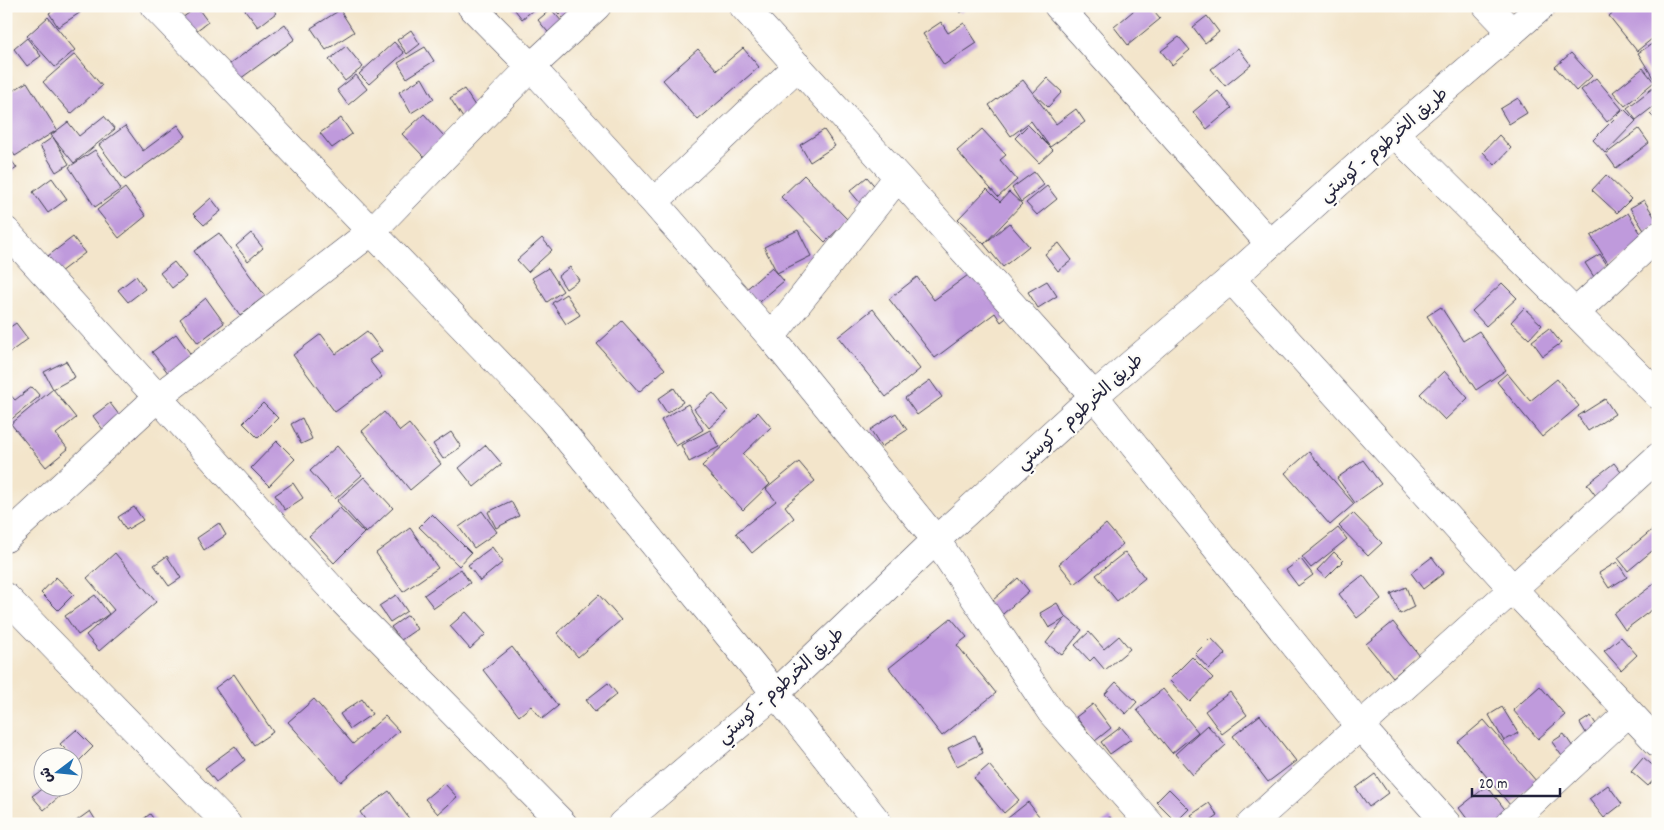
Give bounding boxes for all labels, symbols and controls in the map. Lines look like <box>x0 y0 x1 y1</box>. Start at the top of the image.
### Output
street label: طريق الخرطوم - كوستي <box>1315 83 1455 210</box>
street label: طريق الخرطوم - كوستي <box>1011 349 1151 478</box>
street label: طريق الخرطوم - كوستي <box>712 623 852 752</box>
north arrow <box>32 748 82 798</box>
text: ش <box>36 765 59 785</box>
scale bar <box>1472 765 1559 797</box>
text: 20 m <box>1479 774 1507 796</box>

